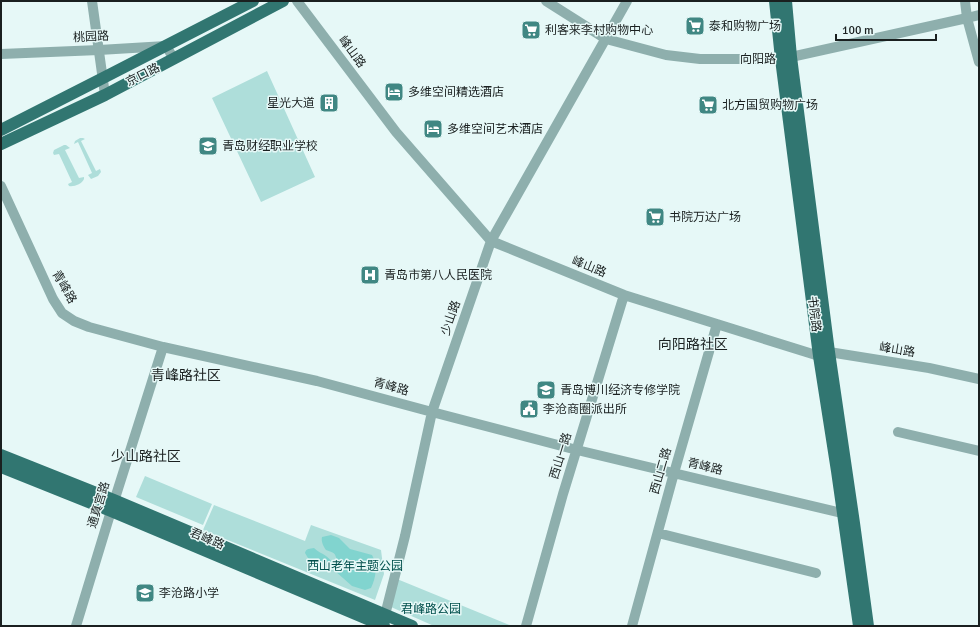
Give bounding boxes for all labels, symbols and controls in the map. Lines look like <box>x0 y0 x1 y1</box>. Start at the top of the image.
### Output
supermarket icon: 泰和购物广场 <box>684 15 706 37</box>
scale bar <box>836 16 936 42</box>
supermarket icon: 利客来李村购物中心 <box>520 19 542 41</box>
place label: 泰和购物广场 <box>709 19 781 34</box>
place label: 利客来李村购物中心 <box>545 23 653 38</box>
text: 100 m <box>842 23 874 38</box>
street label: 桃园路 <box>73 29 109 45</box>
street label: 峰山路 <box>335 33 369 71</box>
street label: 向阳路 <box>740 52 776 67</box>
street label: 京口路 <box>124 60 162 90</box>
hotel icon: 多维空间精选酒店 <box>383 81 405 103</box>
place label: 多维空间精选酒店 <box>408 85 504 100</box>
building icon: 星光大道 <box>318 92 340 114</box>
supermarket icon: 北方国贸购物广场 <box>697 94 719 116</box>
place label: 星光大道 <box>267 96 315 111</box>
place label: 北方国贸购物广场 <box>722 98 818 113</box>
hotel icon: 多维空间艺术酒店 <box>422 118 444 140</box>
place label: 多维空间艺术酒店 <box>447 122 543 137</box>
school or university icon: 青岛财经职业学校 <box>197 135 219 157</box>
place label: 青岛财经职业学校 <box>222 139 318 154</box>
supermarket icon: 书院万达广场 <box>644 206 666 228</box>
place label: 书院万达广场 <box>669 210 741 225</box>
street label: 峰山路 <box>569 253 609 281</box>
hospital icon: 青岛市第八人民医院 <box>359 264 381 286</box>
street label: 青峰路 <box>49 268 79 306</box>
place label: 青岛市第八人民医院 <box>384 268 492 283</box>
street label: 书院路 <box>804 295 824 333</box>
street label: 少山路 <box>438 299 464 337</box>
district label: 向阳路社区 <box>658 336 728 353</box>
street label: 峰山路 <box>878 340 916 360</box>
district label: 青峰路社区 <box>151 367 221 384</box>
street label: 青峰路 <box>372 375 410 399</box>
school or university icon: 青岛博川经济专修学院 <box>535 379 557 401</box>
place label: 青岛博川经济专修学院 <box>560 383 680 398</box>
public building icon: 李沧商圈派出所 <box>518 398 540 420</box>
place label: 李沧商圈派出所 <box>543 402 627 417</box>
street label: 西山一路 <box>547 431 575 481</box>
street label: 西山二路 <box>647 446 675 496</box>
district label: 少山路社区 <box>111 448 181 465</box>
street label: 青峰路 <box>686 456 724 478</box>
street label: 通真宫路 <box>85 480 113 530</box>
street label: 君峰路 <box>187 525 227 553</box>
park label: 西山老年主题公园 <box>307 559 403 574</box>
school or university icon: 李沧路小学 <box>134 582 156 604</box>
place label: 李沧路小学 <box>159 586 219 601</box>
park label: 君峰路公园 <box>401 602 461 617</box>

